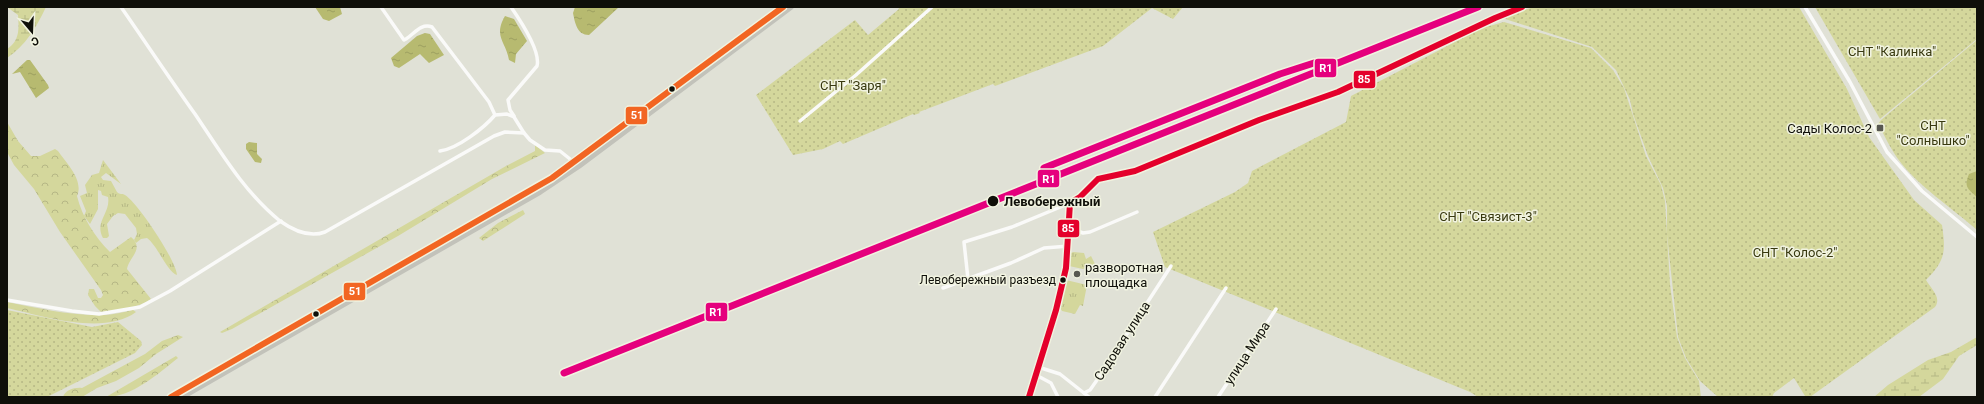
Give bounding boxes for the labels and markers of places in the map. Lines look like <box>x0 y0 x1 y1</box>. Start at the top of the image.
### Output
unlabelled marker <box>667 84 677 94</box>
place label: Сады Колос-2 <box>1787 121 1872 136</box>
marker: Сады Колос-2 <box>1875 123 1885 133</box>
marker: Левобережный <box>986 194 1000 208</box>
place label: Левобережный <box>1004 194 1100 209</box>
place label: разворотная площадка <box>1085 260 1163 290</box>
marker: разворотная площадка <box>1072 269 1082 279</box>
place label: Левобережный разъезд <box>919 273 1056 287</box>
marker: Левобережный разъезд <box>1058 275 1068 285</box>
unlabelled marker <box>311 309 321 319</box>

